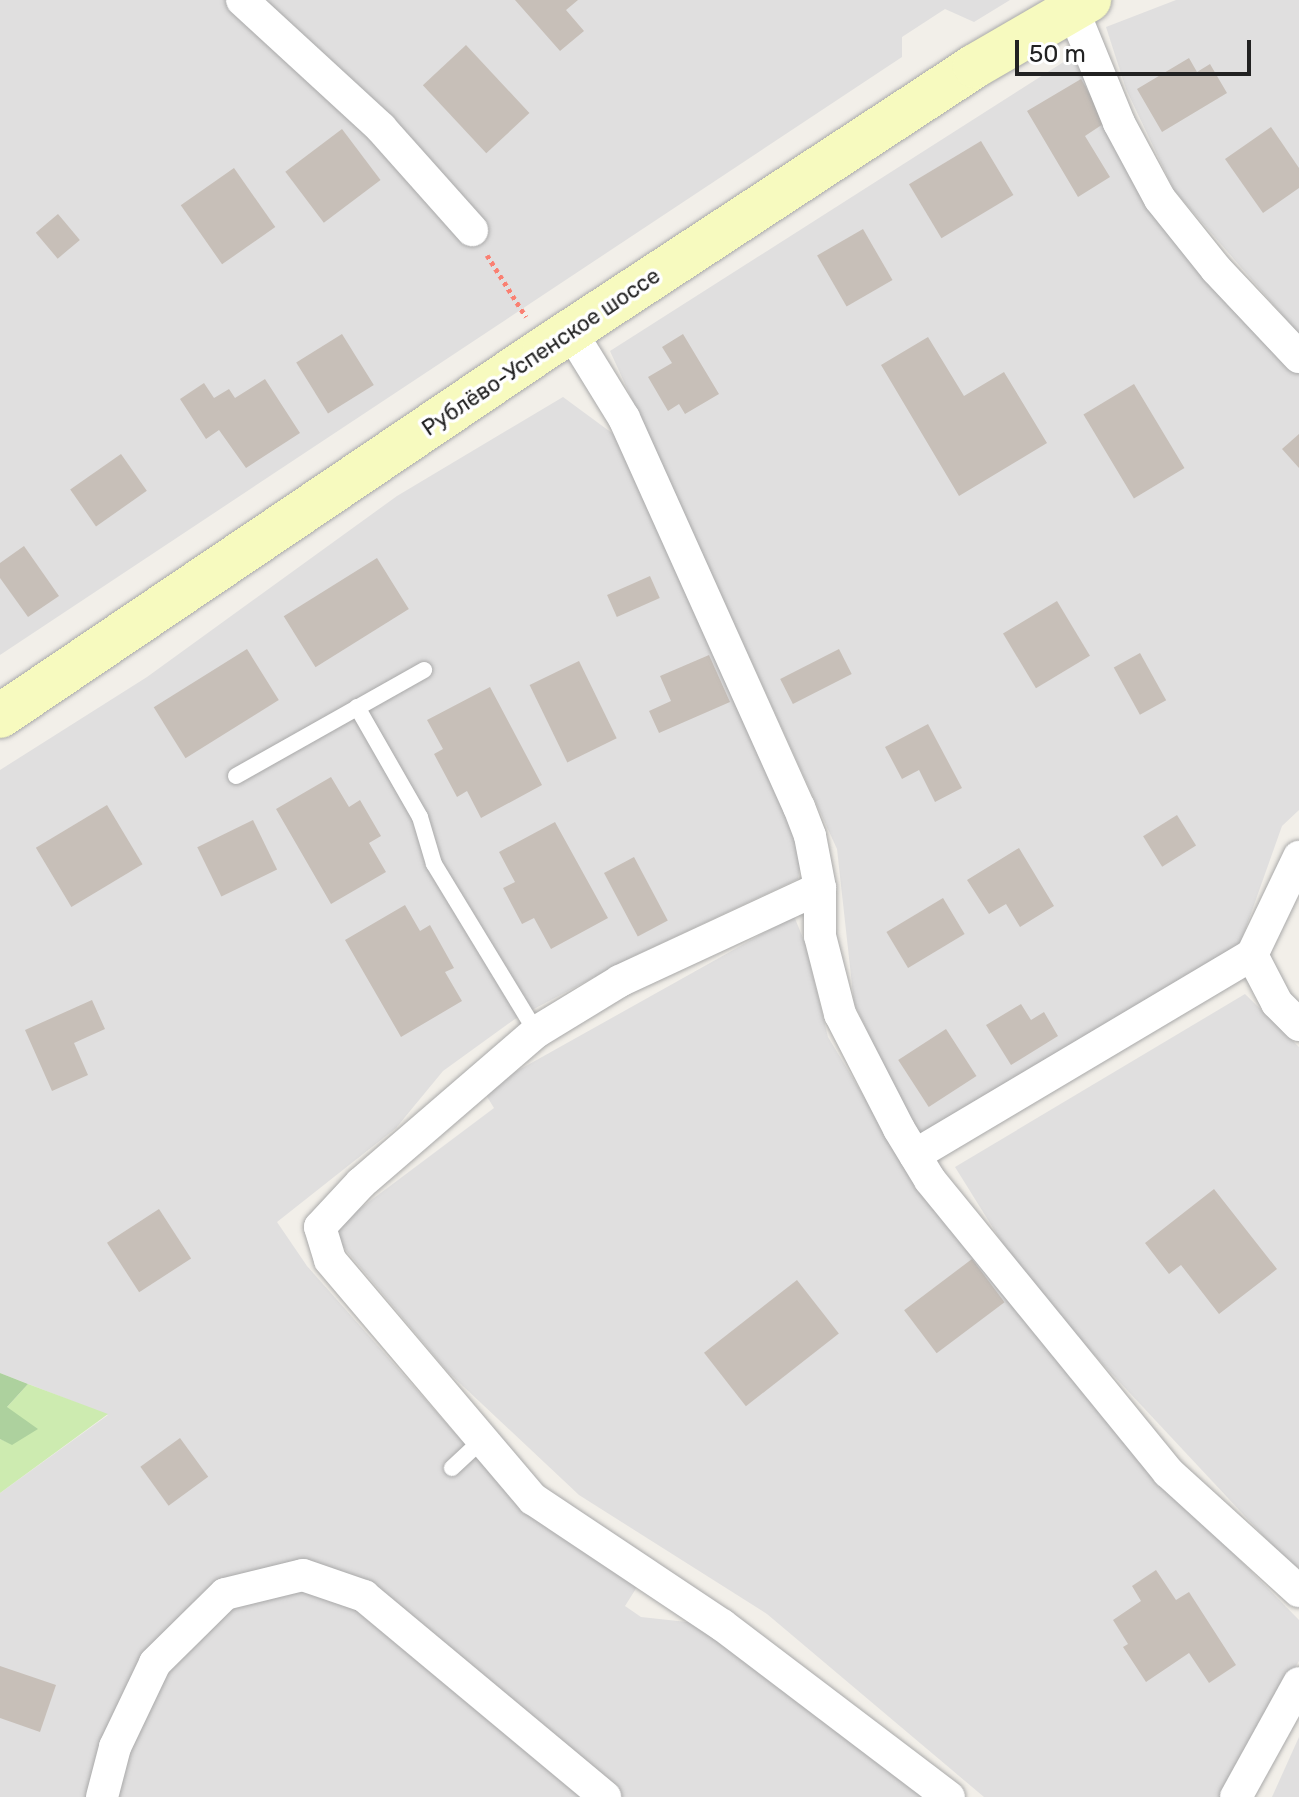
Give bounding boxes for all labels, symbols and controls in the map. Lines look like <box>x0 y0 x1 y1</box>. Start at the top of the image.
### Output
scale bar <box>1019 24 1255 74</box>
text: 50 m <box>1029 40 1086 68</box>
street label: Рублёво-Успенское шоссе <box>417 262 665 442</box>

